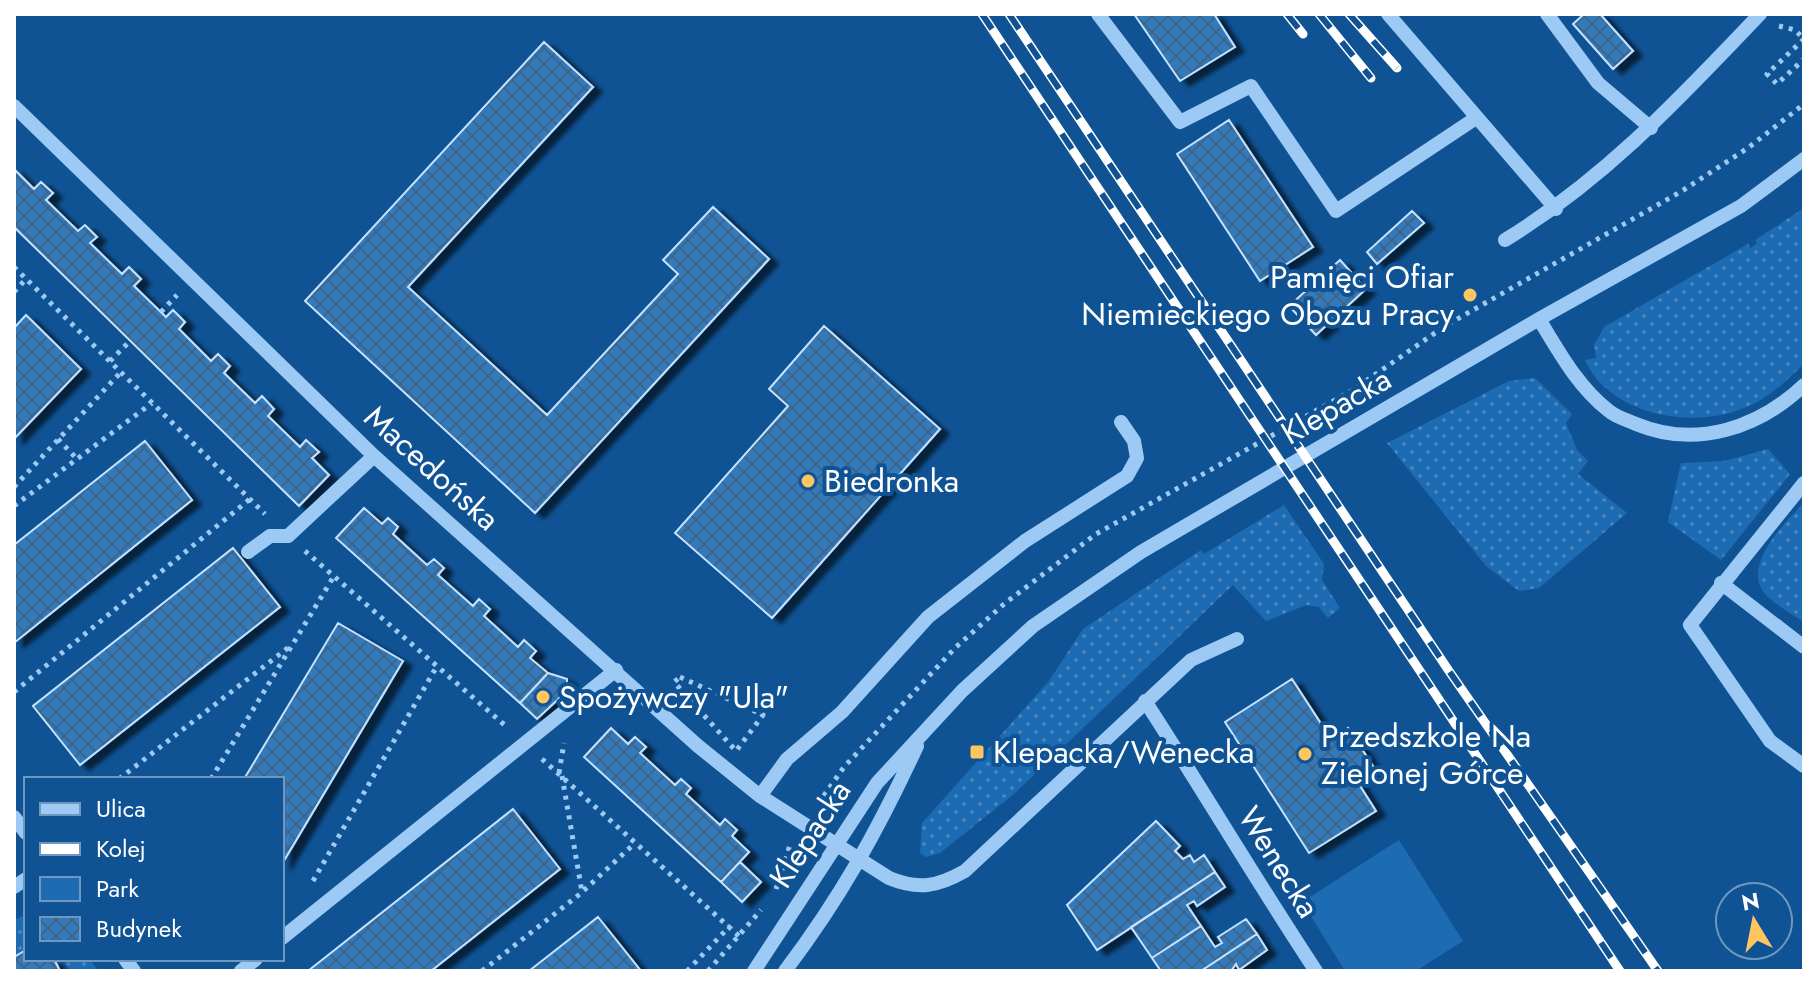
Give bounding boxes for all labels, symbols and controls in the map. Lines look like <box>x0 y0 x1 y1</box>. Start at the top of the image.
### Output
place label: Pamięci Ofiar Niemieckiego Obozu Pracy <box>1081 254 1455 337</box>
marker: Pamięci Ofiar Niemieckiego Obozu Pracy <box>1461 286 1479 304</box>
street label: Klepacka <box>1272 356 1400 456</box>
street label: Macedońska <box>354 395 510 541</box>
place label: Biedronka <box>824 458 959 504</box>
marker: Biedronka <box>799 472 817 490</box>
place label: Spożywczy "Ula" <box>559 674 789 720</box>
marker: Spożywczy "Ula" <box>534 688 552 706</box>
place label: Przedszkole Na Zielonej Górce <box>1321 713 1531 796</box>
place label: Klepacka/Wenecka <box>993 729 1254 775</box>
marker: Klepacka/Wenecka <box>968 743 986 761</box>
marker: Przedszkole Na Zielonej Górce <box>1296 745 1314 763</box>
street label: Klepacka <box>758 771 862 897</box>
legend <box>24 777 284 961</box>
text: Ulica <box>96 791 146 826</box>
street label: Wenecka <box>1227 797 1331 927</box>
text: Kolej <box>96 831 146 866</box>
text: Park <box>96 871 139 906</box>
north arrow <box>1714 881 1794 961</box>
text: N <box>1739 884 1762 919</box>
text: Budynek <box>96 911 182 946</box>

